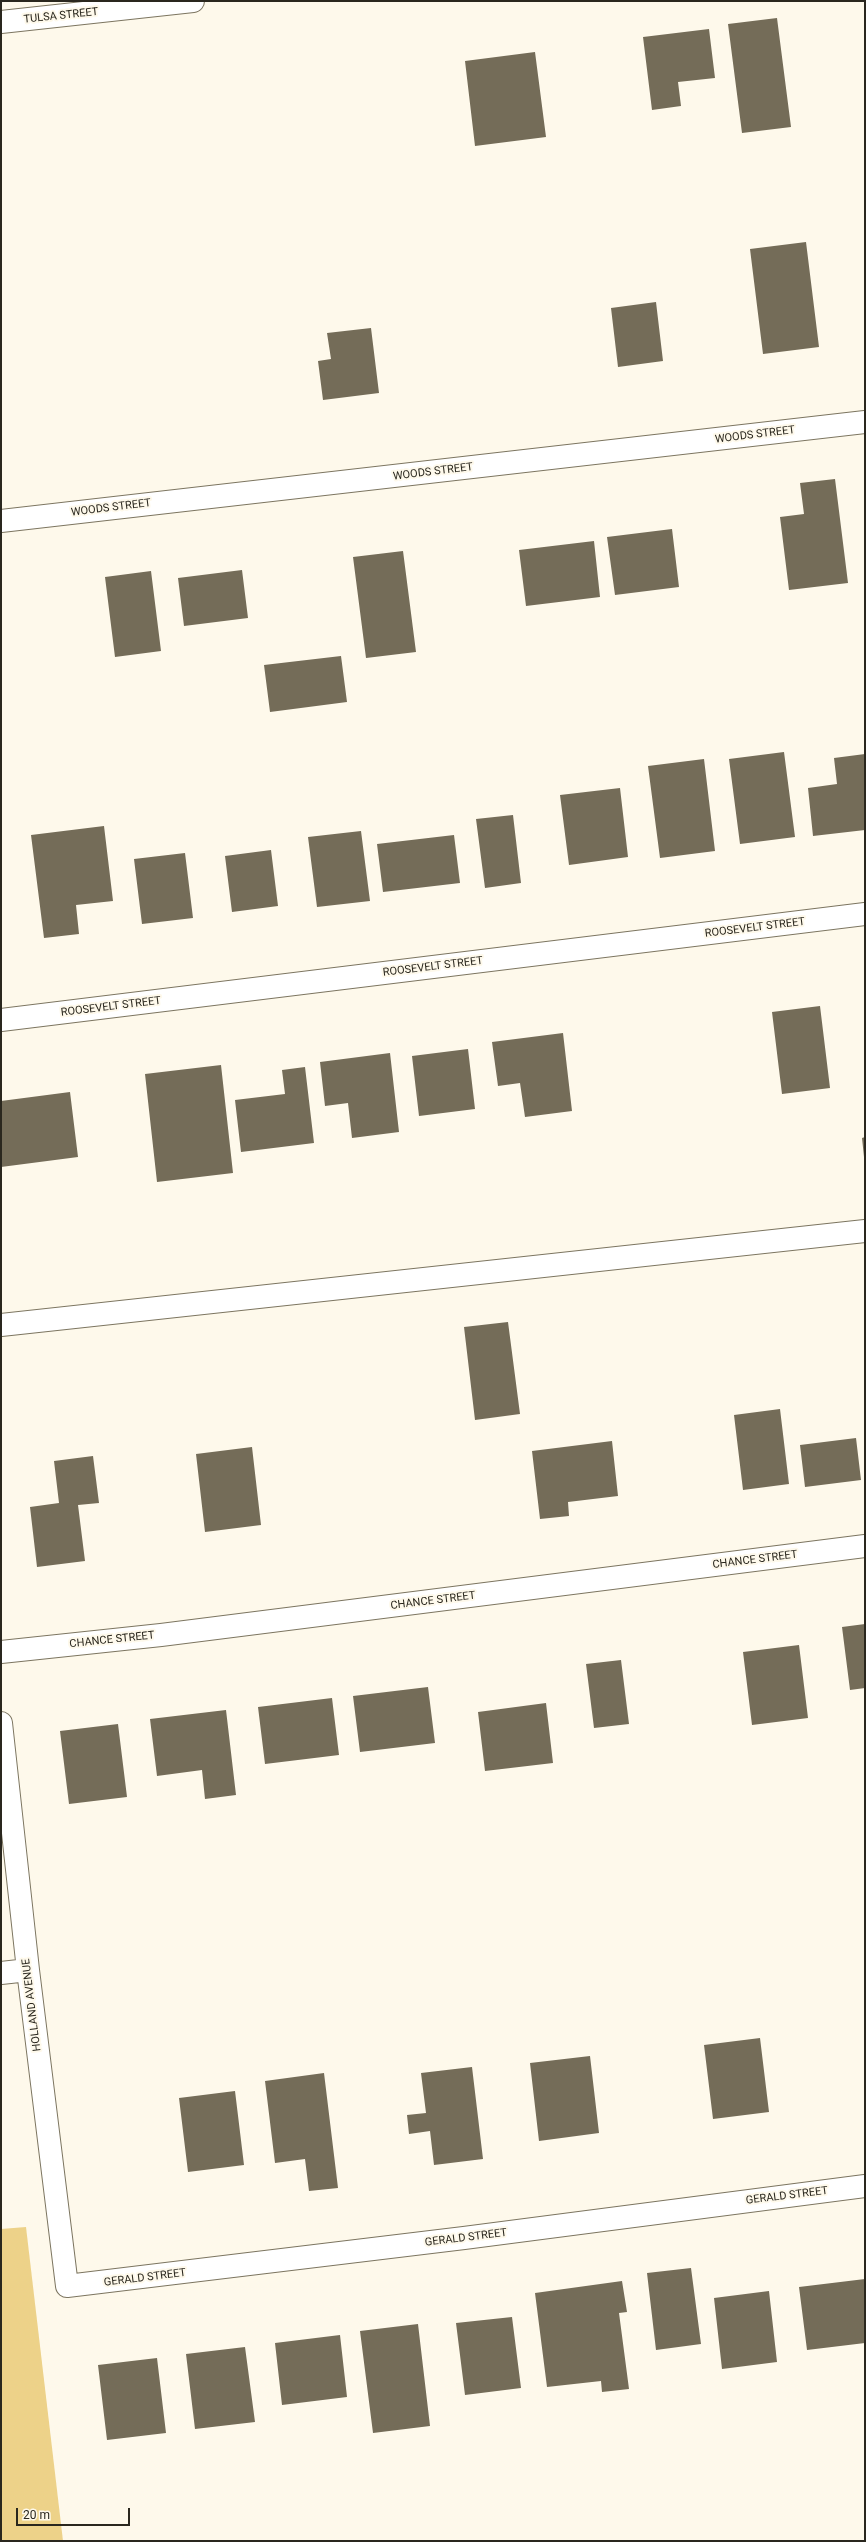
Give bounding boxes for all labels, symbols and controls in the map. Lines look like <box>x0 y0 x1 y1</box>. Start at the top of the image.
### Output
street label: TULSA STREET <box>23 6 99 26</box>
street label: WOODS STREET <box>714 424 796 446</box>
street label: WOODS STREET <box>392 461 474 483</box>
street label: WOODS STREET <box>70 497 152 519</box>
street label: ROOSEVELT STREET <box>704 915 806 941</box>
street label: ROOSEVELT STREET <box>382 954 484 980</box>
street label: ROOSEVELT STREET <box>60 994 162 1020</box>
street label: CHANCE STREET <box>712 1548 798 1572</box>
street label: CHANCE STREET <box>390 1589 476 1613</box>
street label: CHANCE STREET <box>69 1629 155 1651</box>
street label: HOLLAND AVENUE <box>20 1958 44 2052</box>
street label: GERALD STREET <box>745 2184 829 2208</box>
street label: GERALD STREET <box>424 2226 508 2250</box>
street label: GERALD STREET <box>103 2266 187 2290</box>
scale bar <box>18 2500 132 2526</box>
text: 20 m <box>23 2508 50 2522</box>

